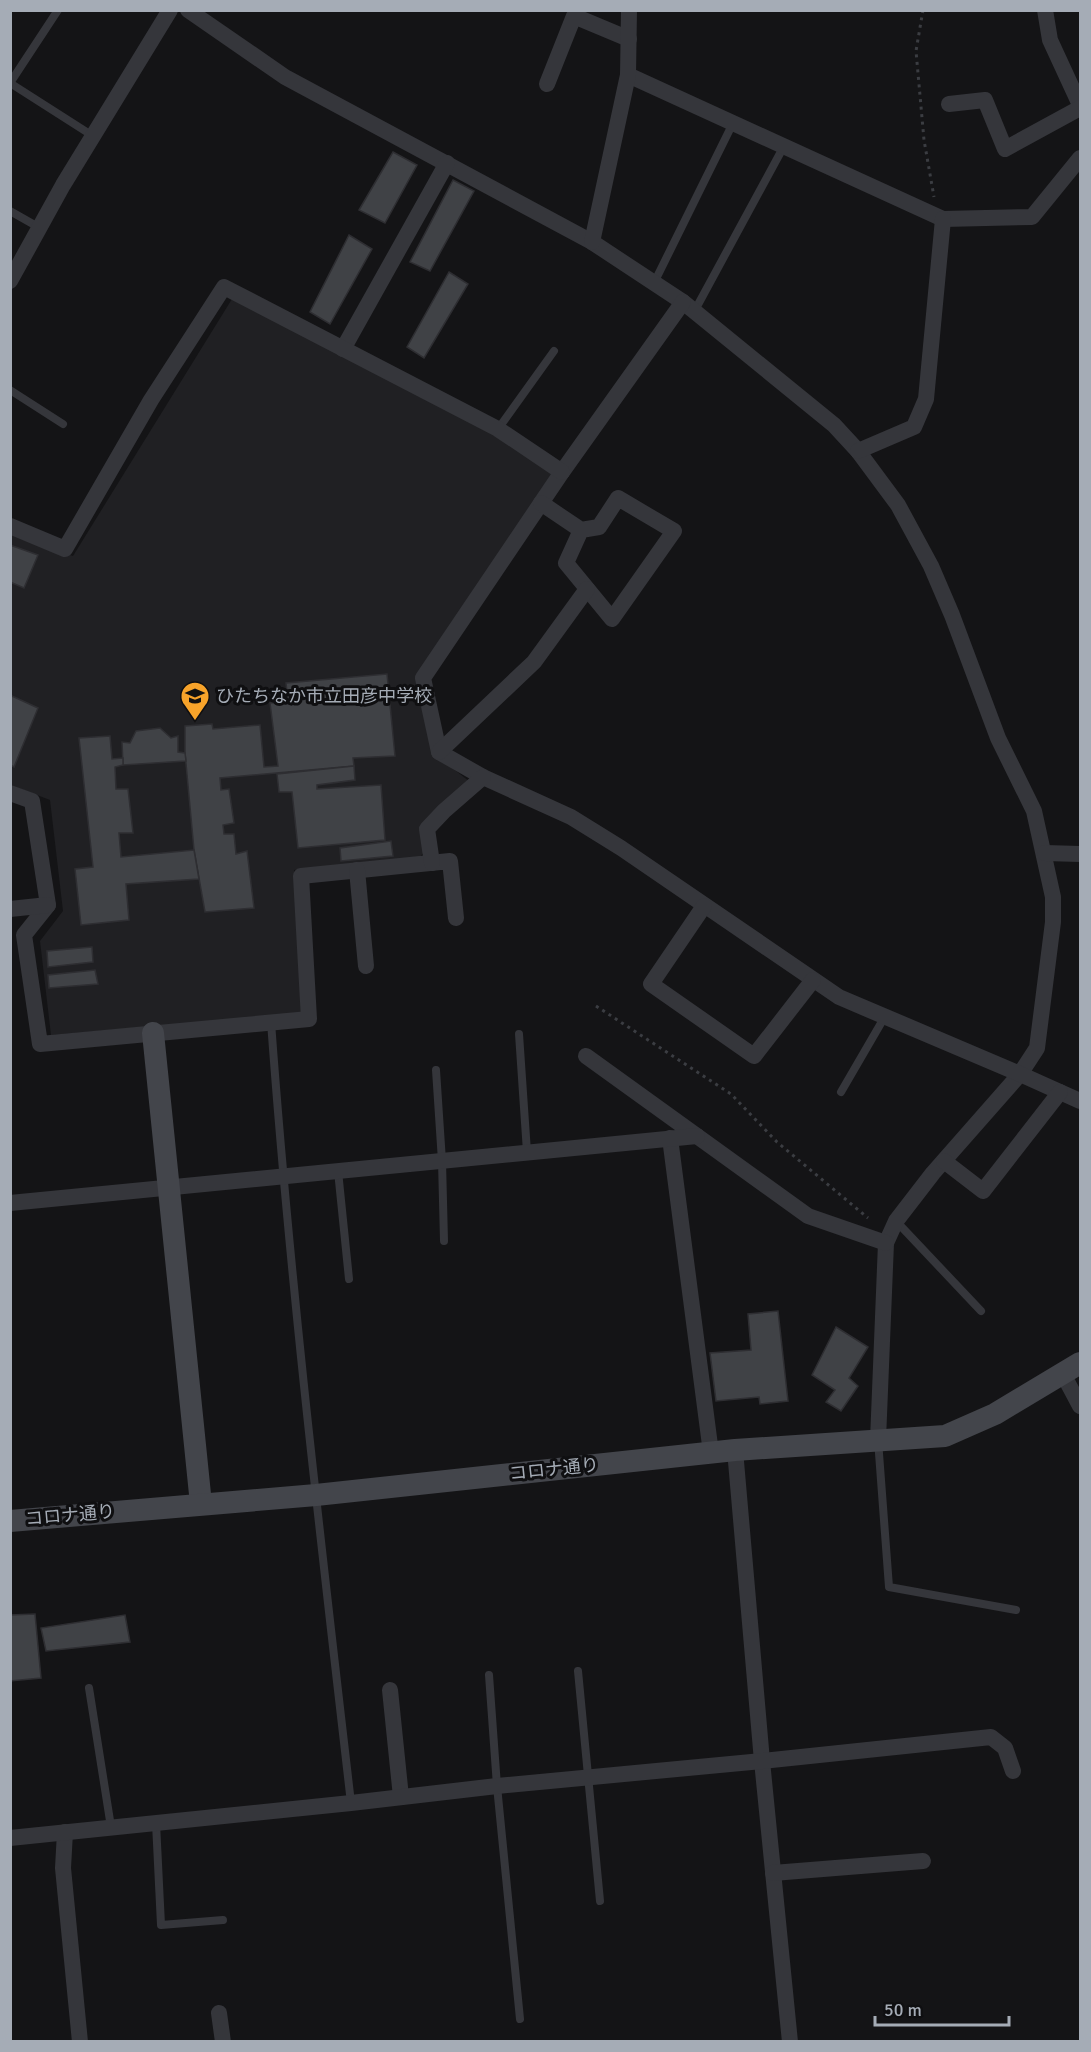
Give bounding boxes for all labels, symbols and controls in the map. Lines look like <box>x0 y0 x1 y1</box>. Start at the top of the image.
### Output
school or university icon: ひたちなか市立田彦中学校 <box>179 680 211 722</box>
place label: ひたちなか市立田彦中学校 <box>216 685 432 707</box>
street label: コロナ通り <box>508 1453 600 1485</box>
street label: コロナ通り <box>24 1500 116 1530</box>
scale bar <box>875 1989 1008 2027</box>
text: 50 m <box>884 1999 922 2021</box>

